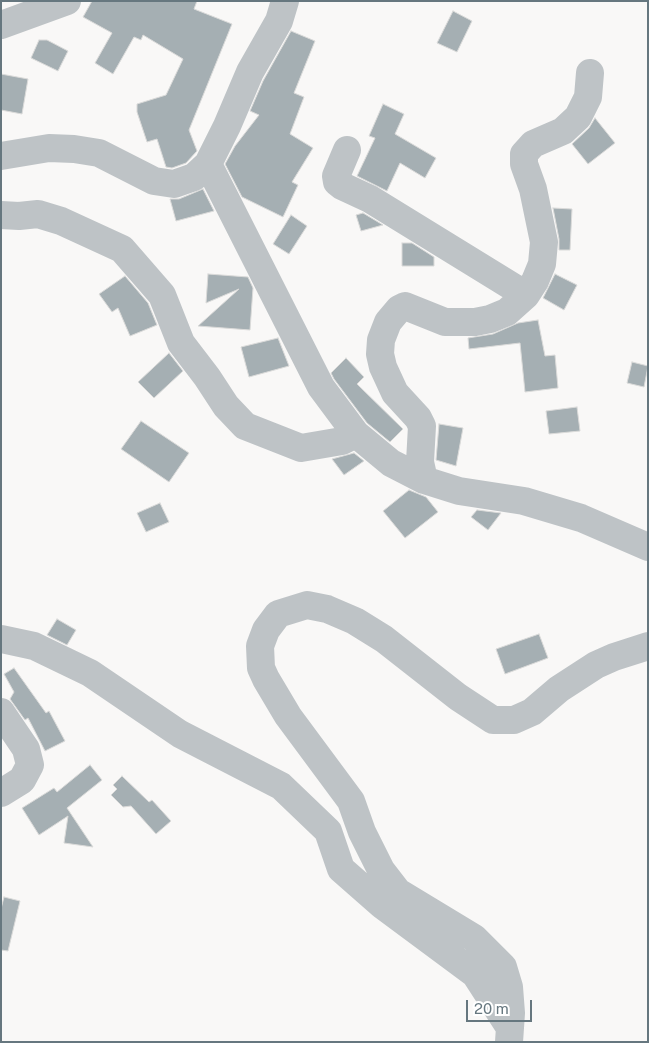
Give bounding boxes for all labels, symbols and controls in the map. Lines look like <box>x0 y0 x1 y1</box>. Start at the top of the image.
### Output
scale bar <box>469 990 535 1022</box>
text: 20 m <box>474 1000 509 1017</box>

